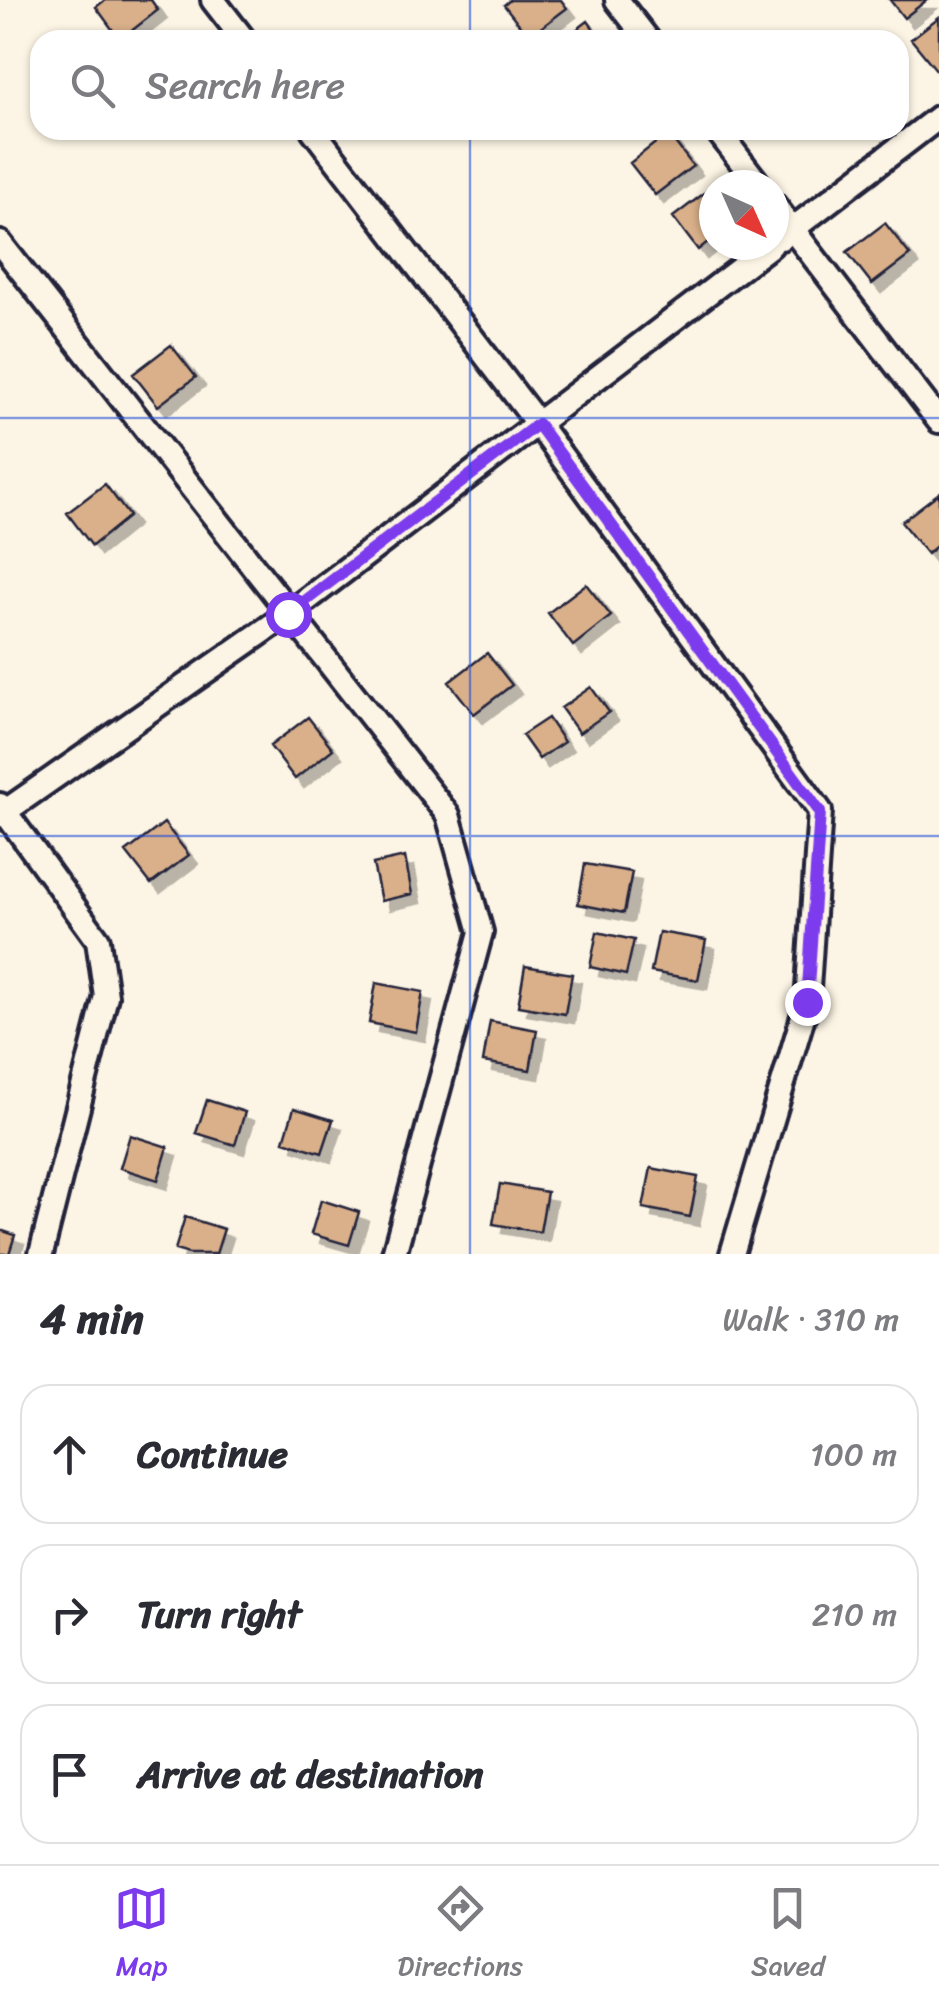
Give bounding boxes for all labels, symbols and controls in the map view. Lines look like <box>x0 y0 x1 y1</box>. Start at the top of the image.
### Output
search box <box>30 30 909 140</box>
text: Search here <box>145 52 345 119</box>
icon: search <box>65 58 120 113</box>
north arrow <box>699 170 789 260</box>
route start <box>266 592 312 638</box>
route end <box>785 980 831 1026</box>
text: 4 min <box>40 1282 144 1356</box>
text: Walk · 310 m <box>723 1291 899 1348</box>
text: Continue <box>137 1421 288 1488</box>
text: 100 m <box>810 1426 897 1483</box>
icon: ahead <box>42 1427 97 1482</box>
text: Turn right <box>137 1581 302 1648</box>
text: 210 m <box>812 1586 897 1643</box>
icon: right <box>42 1587 97 1642</box>
text: Arrive at destination <box>137 1741 484 1808</box>
icon: arrive <box>42 1747 97 1802</box>
tab: Map <box>114 1881 169 1990</box>
tab: Directions <box>397 1881 523 1990</box>
tab: Saved <box>751 1881 825 1990</box>

